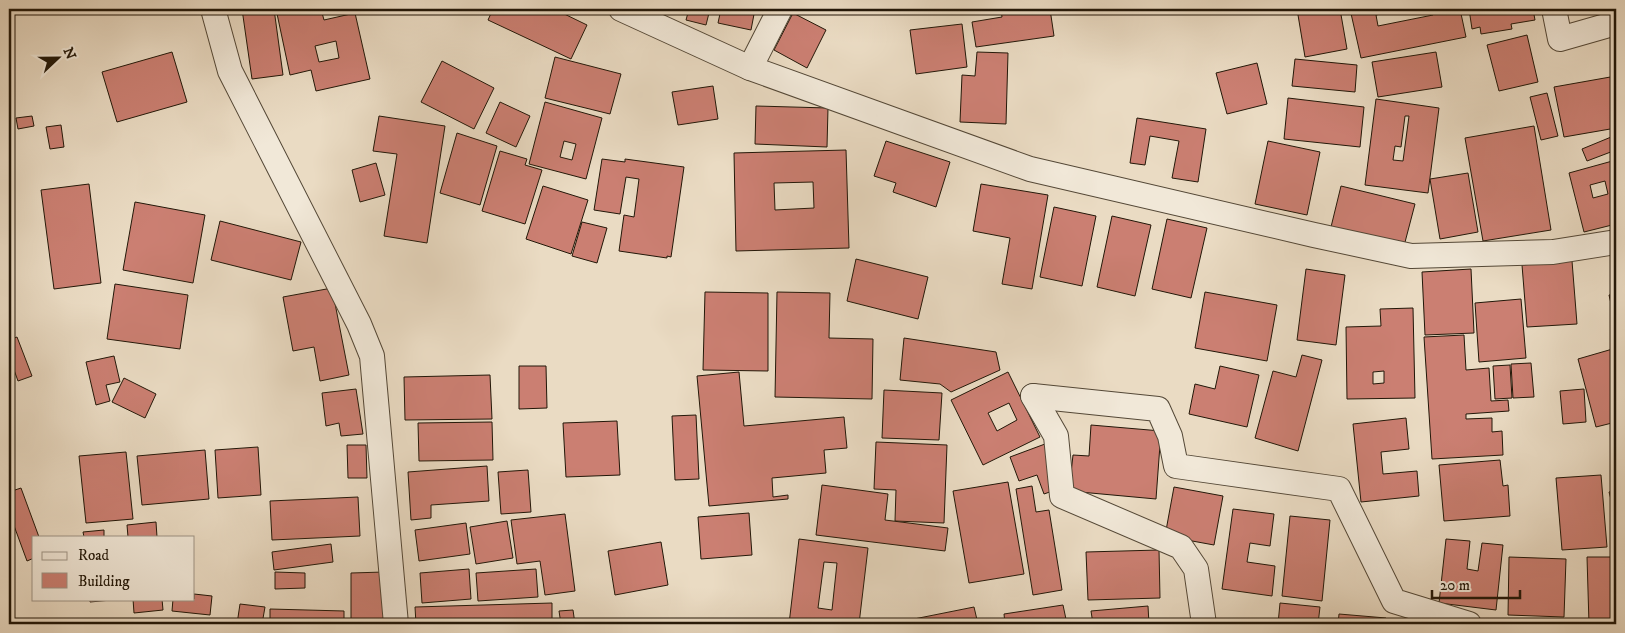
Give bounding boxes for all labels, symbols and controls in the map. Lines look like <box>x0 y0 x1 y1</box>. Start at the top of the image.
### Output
north arrow <box>32 32 82 82</box>
text: N <box>59 45 80 63</box>
legend <box>32 536 195 600</box>
text: Road <box>78 546 110 565</box>
scale bar <box>1432 568 1520 600</box>
text: Building <box>78 572 130 591</box>
text: 20 m <box>1440 576 1470 595</box>

